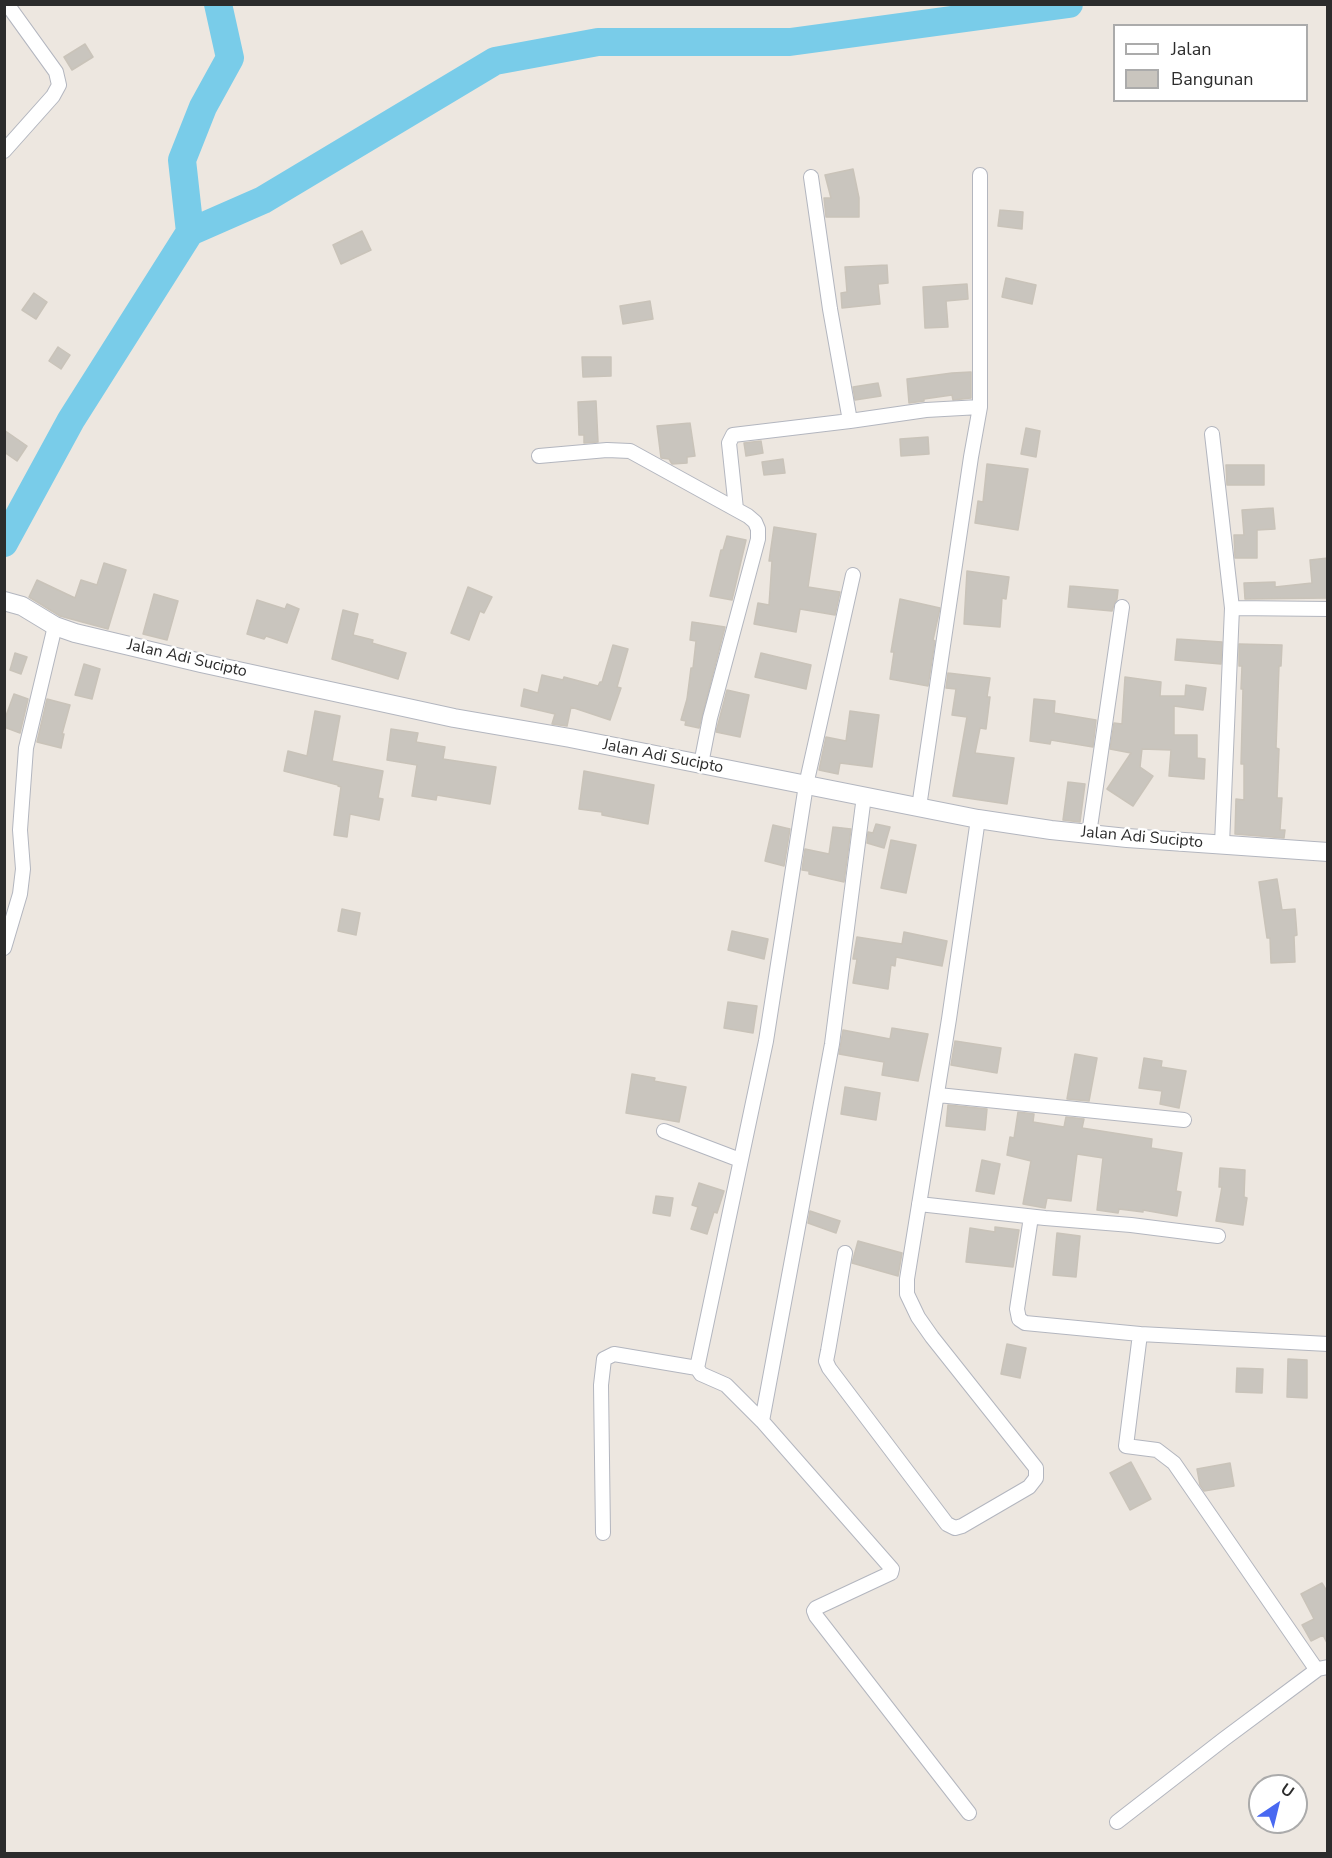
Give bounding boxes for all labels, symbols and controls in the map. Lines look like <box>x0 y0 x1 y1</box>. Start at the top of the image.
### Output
legend <box>1113 24 1308 102</box>
text: Jalan <box>1171 37 1211 61</box>
text: Bangunan <box>1171 67 1254 91</box>
street label: Jalan Adi Sucipto <box>125 636 249 682</box>
street label: Jalan Adi Sucipto <box>601 736 725 778</box>
street label: Jalan Adi Sucipto <box>1080 823 1204 853</box>
north arrow <box>1248 1774 1308 1834</box>
text: U <box>1276 1778 1298 1803</box>

